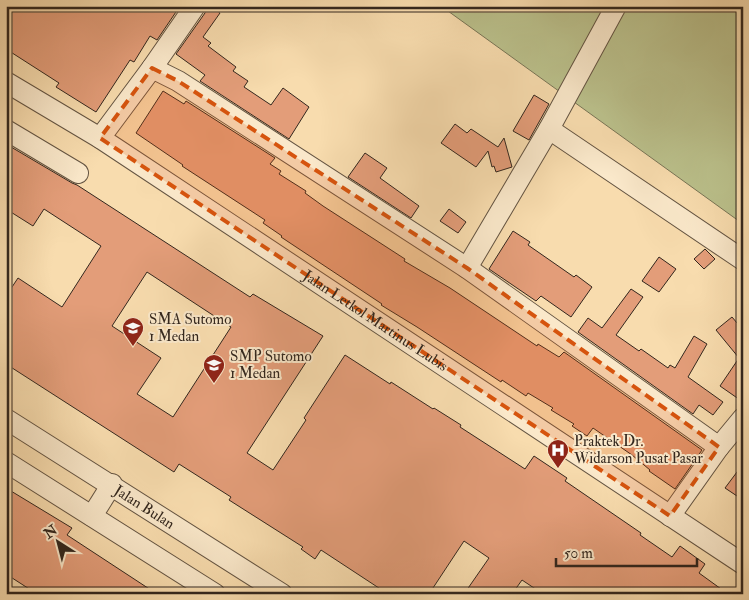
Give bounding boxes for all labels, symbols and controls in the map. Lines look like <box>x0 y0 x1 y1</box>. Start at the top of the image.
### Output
street label: Jalan Letkol Martinus Lubis <box>298 265 452 375</box>
place label: SMA Sutomo 1 Medan <box>149 310 231 346</box>
school or university icon: SMA Sutomo 1 Medan <box>121 316 145 347</box>
place label: SMP Sutomo 1 Medan <box>230 347 312 383</box>
school or university icon: SMP Sutomo 1 Medan <box>202 353 226 384</box>
place label: Praktek Dr. Widarson Pusat Pasar <box>573 432 703 468</box>
hospital icon: Praktek Dr. Widarson Pusat Pasar <box>546 438 570 469</box>
street label: Jalan Bulan <box>109 480 179 533</box>
north arrow <box>32 518 82 568</box>
text: N <box>40 521 61 543</box>
scale bar <box>556 535 698 567</box>
text: 50 m <box>564 544 593 563</box>

